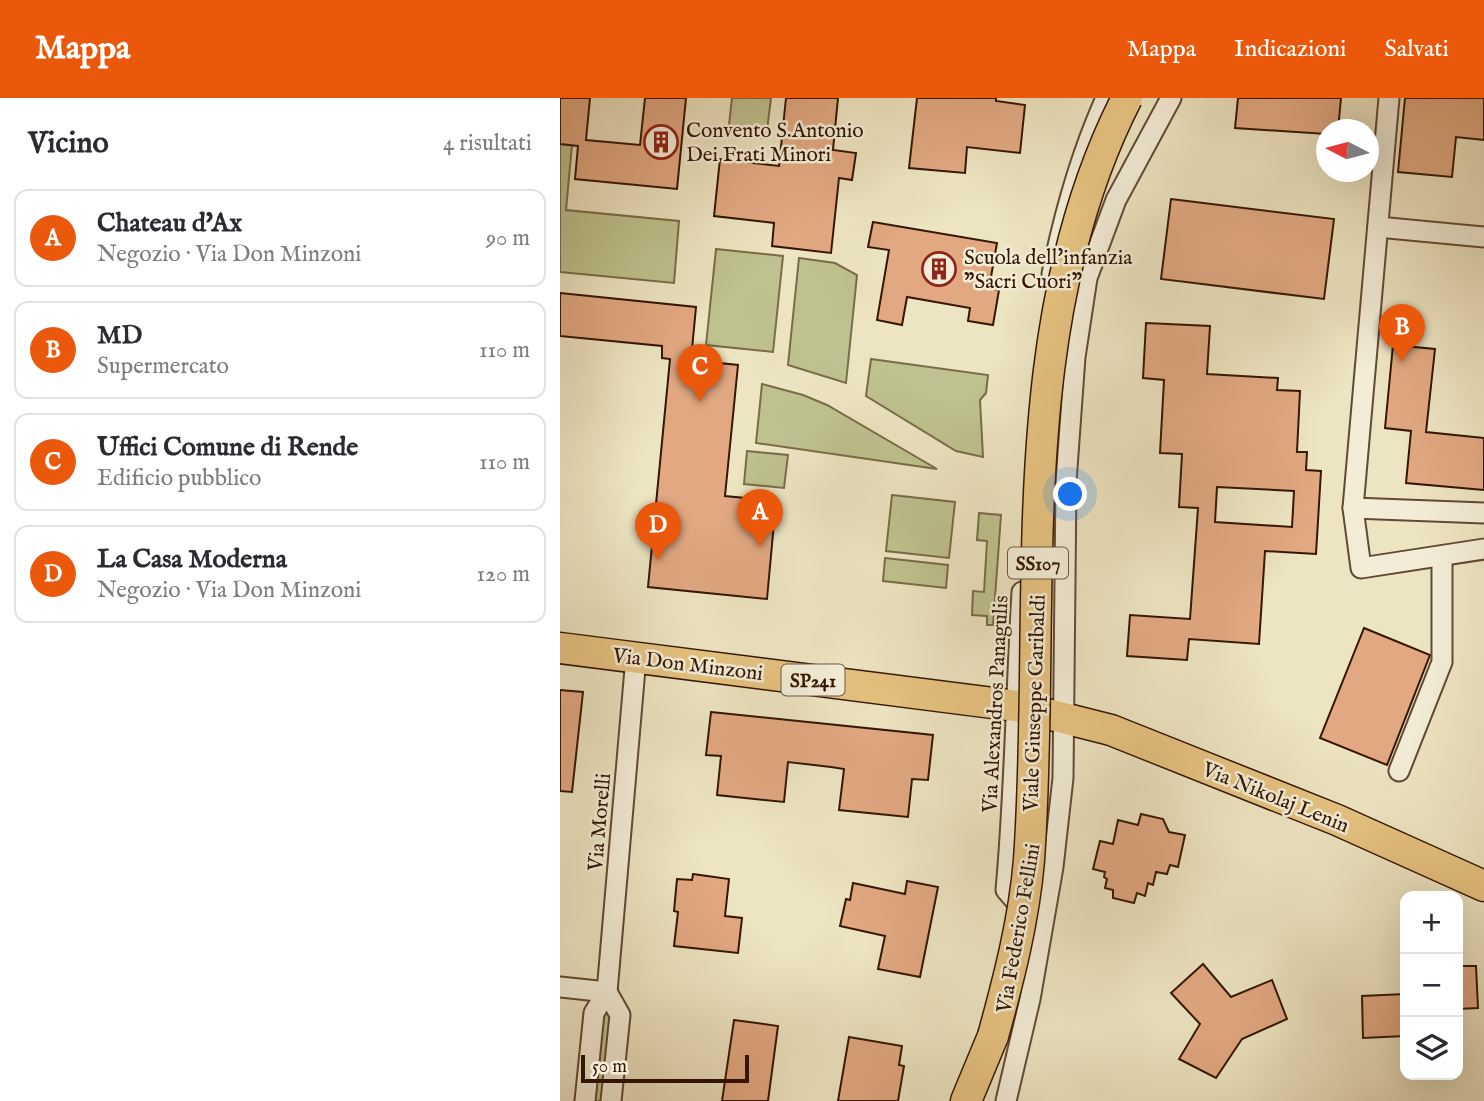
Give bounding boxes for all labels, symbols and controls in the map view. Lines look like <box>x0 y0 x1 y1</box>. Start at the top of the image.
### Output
text: Mappa <box>35 28 130 70</box>
text: Mappa <box>1127 34 1196 65</box>
text: Indicazioni <box>1234 34 1346 65</box>
text: Salvati <box>1384 34 1449 65</box>
place label: Convento S.Antonio Dei Frati Minori <box>686 118 864 169</box>
north arrow <box>1316 119 1379 182</box>
building icon: Convento S.Antonio Dei Frati Minori <box>642 123 680 161</box>
text: Vicino <box>28 125 109 163</box>
text: 4 risultati <box>443 129 532 158</box>
text: Chateau d'Ax <box>97 207 242 240</box>
text: A <box>45 224 61 253</box>
text: 90 m <box>486 224 530 253</box>
text: Negozio · Via Don Minzoni <box>97 240 361 269</box>
place label: Scuola dell'infanzia "Sacri Cuori" <box>964 245 1133 296</box>
building icon: Scuola dell'infanzia "Sacri Cuori" <box>920 250 958 288</box>
pin: B <box>1379 304 1425 362</box>
text: MD <box>97 319 142 352</box>
text: B <box>45 336 61 365</box>
text: 110 m <box>479 336 530 365</box>
pin: C <box>677 344 723 402</box>
text: Supermercato <box>97 352 229 381</box>
text: Uffici Comune di Rende <box>97 431 358 464</box>
text: C <box>45 448 61 477</box>
text: 110 m <box>479 448 530 477</box>
text: Edificio pubblico <box>97 464 261 493</box>
your location <box>1053 477 1087 511</box>
pin: A <box>737 489 783 547</box>
pin: D <box>635 502 681 560</box>
text: La Casa Moderna <box>97 543 287 576</box>
road number: SS107 <box>1008 548 1068 578</box>
text: D <box>44 560 62 589</box>
text: 120 m <box>477 560 530 589</box>
text: Negozio · Via Don Minzoni <box>97 576 361 605</box>
street label: Viale Giuseppe Garibaldi <box>1018 594 1053 813</box>
street label: Via Alexandros Panagulis <box>977 595 1016 814</box>
street label: Via Don Minzoni <box>610 643 765 688</box>
road number: SP241 <box>782 664 844 695</box>
street label: Via Nikolaj Lenin <box>1197 756 1353 840</box>
street label: Via Morelli <box>583 772 618 873</box>
street label: Via Federico Fellini <box>991 841 1048 1016</box>
map controls <box>1400 891 1463 1080</box>
button: + <box>1400 891 1463 954</box>
button: − <box>1400 954 1463 1017</box>
button: layers <box>1400 1017 1463 1080</box>
scale bar <box>581 1052 749 1084</box>
text: 50 m <box>592 1055 627 1079</box>

